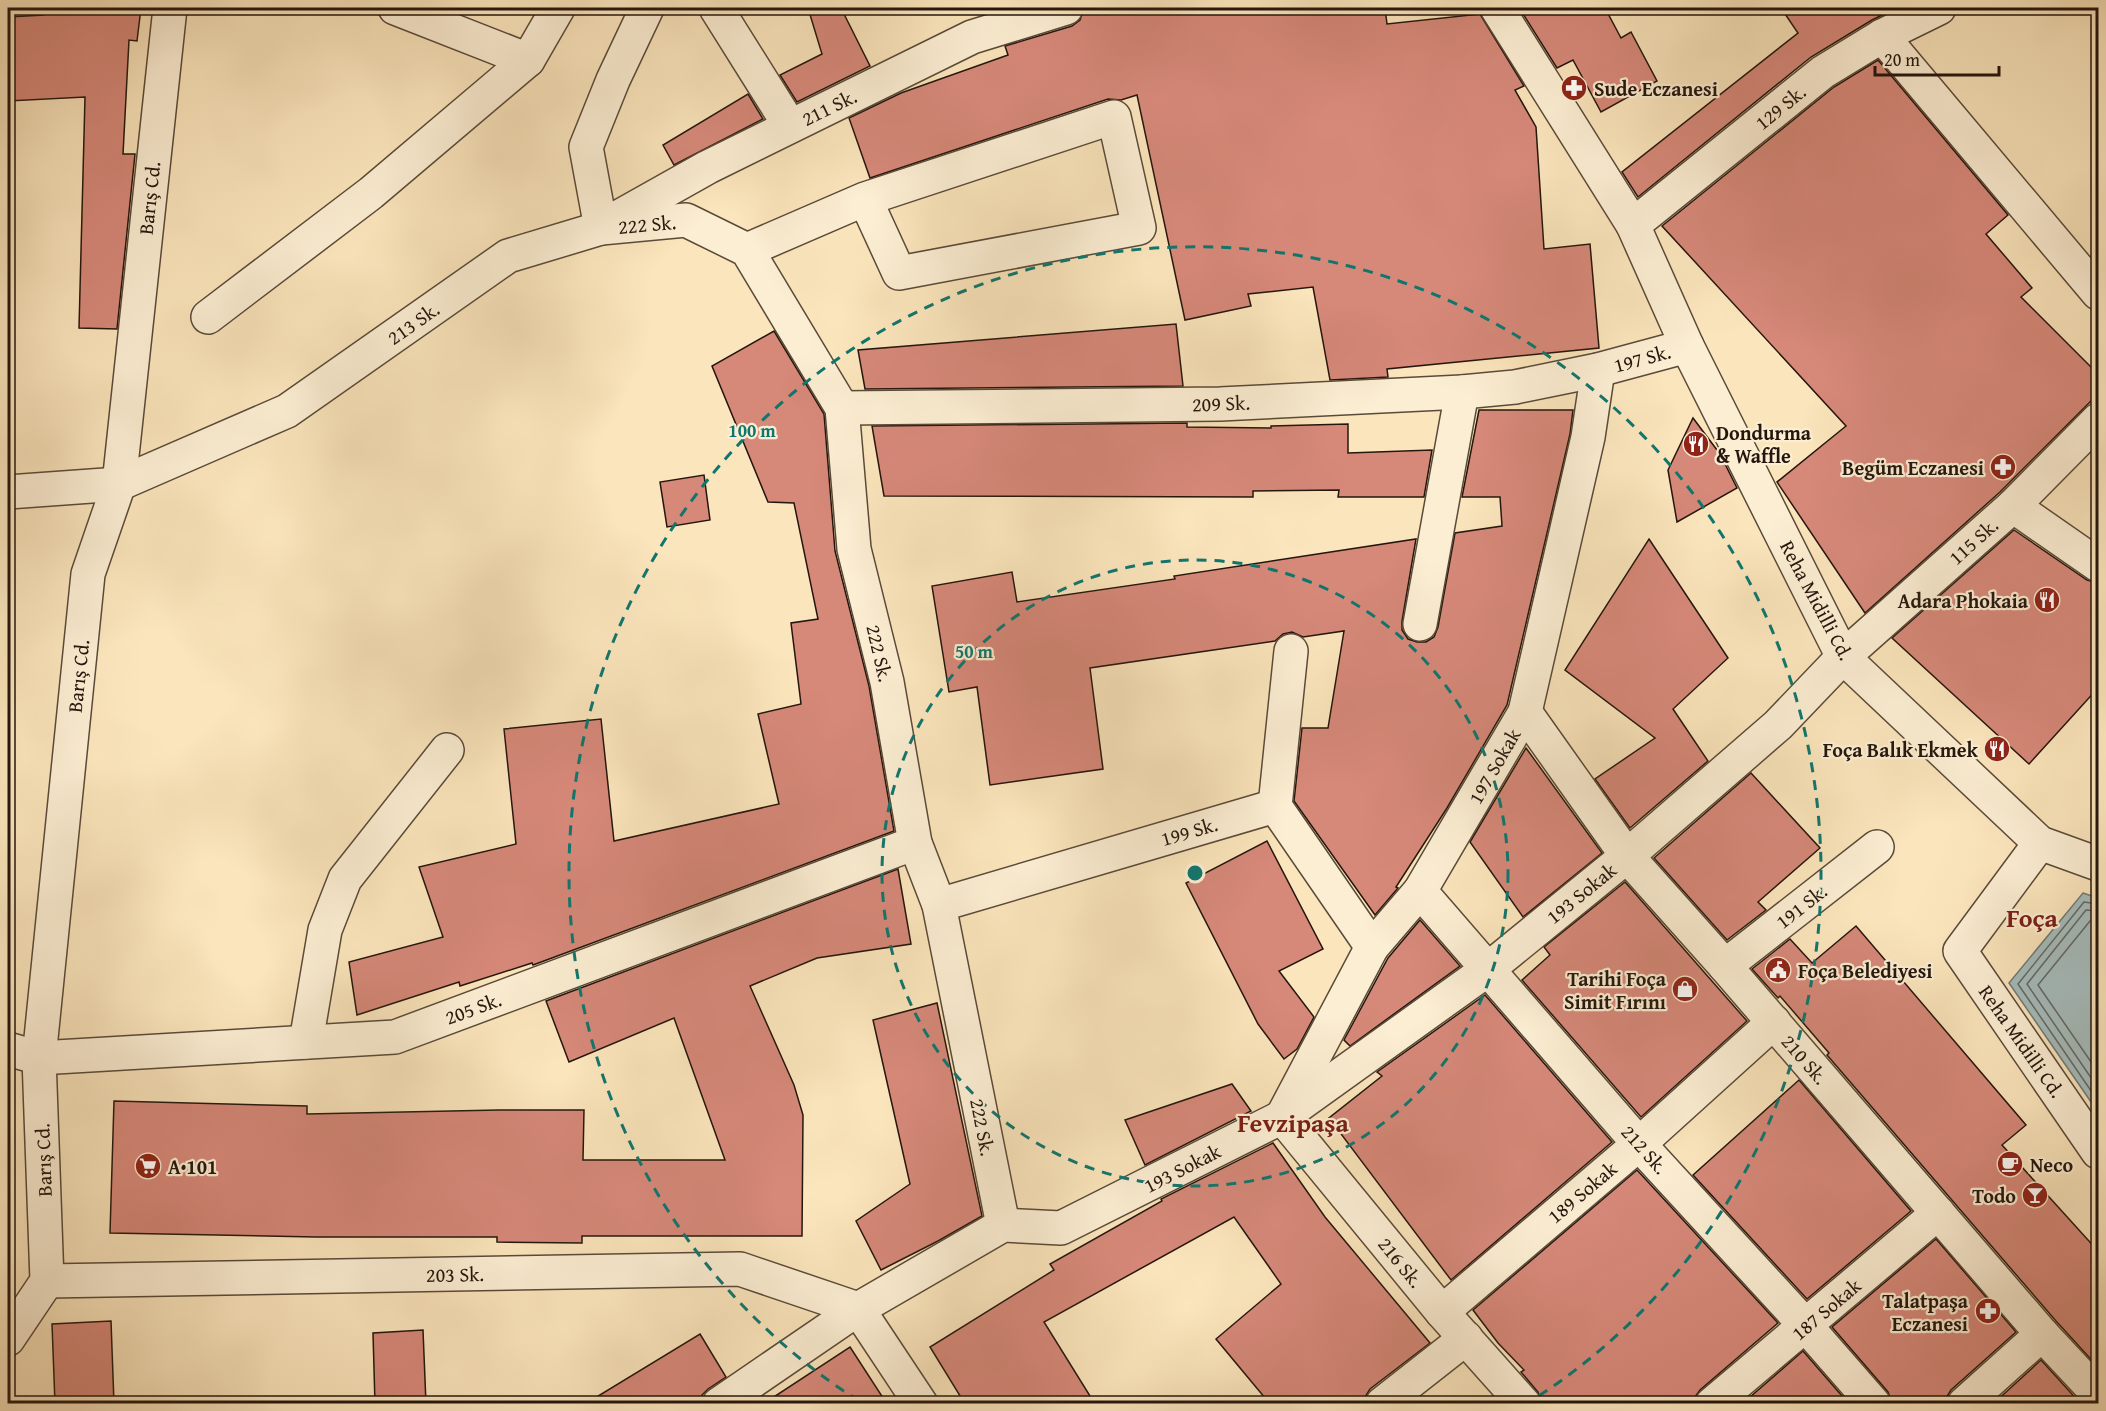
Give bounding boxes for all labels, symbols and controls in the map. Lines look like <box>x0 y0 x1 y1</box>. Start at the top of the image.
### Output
scale bar <box>1875 39 2000 77</box>
text: 20 m <box>1884 46 1920 73</box>
pharmacy icon: Sude Eczanesi <box>1559 73 1589 103</box>
place label: Sude Eczanesi <box>1594 74 1718 103</box>
street label: 129 Sk. <box>1748 77 1812 137</box>
street label: 211 Sk. <box>797 81 861 133</box>
street label: Barış Cd. <box>131 160 167 236</box>
street label: 222 Sk. <box>617 207 677 241</box>
street label: 213 Sk. <box>381 294 445 352</box>
street label: 197 Sk. <box>1610 336 1674 380</box>
street label: 209 Sk. <box>1191 387 1251 419</box>
text: 100 m <box>728 417 776 444</box>
place label: Dondurma & Waffle <box>1716 418 1812 470</box>
restaurant icon: Dondurma & Waffle <box>1681 429 1711 459</box>
pharmacy icon: Begüm Eczanesi <box>1988 452 2018 482</box>
place label: Begüm Eczanesi <box>1842 453 1984 482</box>
street label: 115 Sk. <box>1942 511 2004 571</box>
street label: Reha Midilli Cd. <box>1773 535 1861 665</box>
restaurant icon: Adara Phokaia <box>2032 585 2062 615</box>
place label: Adara Phokaia <box>1898 586 2029 615</box>
street label: 222 Sk. <box>859 621 901 685</box>
street label: Barış Cd. <box>60 638 96 714</box>
text: 50 m <box>955 638 994 665</box>
street label: 197 Sokak <box>1461 722 1528 809</box>
restaurant icon: Foça Balık Ekmek <box>1982 734 2012 764</box>
place label: Foça Balık Ekmek <box>1823 735 1979 764</box>
street label: 199 Sk. <box>1157 809 1221 853</box>
street label: 193 Sokak <box>1540 855 1623 930</box>
centre of rings <box>1185 863 1205 883</box>
street label: 191 Sk. <box>1769 877 1833 935</box>
district label: Foça <box>2006 898 2058 937</box>
public building icon: Foça Belediyesi <box>1763 955 1793 985</box>
place label: Foça Belediyesi <box>1798 956 1932 985</box>
place label: Tarihi Foça Simit Fırını <box>1564 964 1667 1016</box>
shop icon: Tarihi Foça Simit Fırını <box>1670 974 1700 1004</box>
street label: Reha Midilli Cd. <box>1972 979 2072 1103</box>
street label: 205 Sk. <box>441 984 505 1032</box>
street label: 210 Sk. <box>1775 1028 1835 1090</box>
street label: 222 Sk. <box>963 1096 1003 1158</box>
district label: Fevzipaşa <box>1237 1103 1349 1142</box>
street label: 212 Sk. <box>1615 1118 1675 1180</box>
street label: Barış Cd. <box>27 1123 59 1197</box>
street label: 193 Sokak <box>1138 1136 1226 1200</box>
cafe icon: Neco <box>1995 1149 2025 1179</box>
place label: Neco <box>2030 1150 2073 1179</box>
supermarket icon: A•101 <box>133 1151 163 1181</box>
place label: A•101 <box>168 1152 217 1181</box>
street label: 189 Sokak <box>1541 1154 1624 1230</box>
bar icon: Todo <box>2020 1180 2050 1210</box>
place label: Todo <box>1972 1181 2016 1210</box>
street label: 216 Sk. <box>1371 1230 1431 1294</box>
street label: 203 Sk. <box>426 1259 484 1289</box>
street label: 187 Sokak <box>1785 1271 1868 1347</box>
place label: Talatpaşa Eczanesi <box>1882 1286 1969 1338</box>
pharmacy icon: Talatpaşa Eczanesi <box>1973 1296 2003 1326</box>

